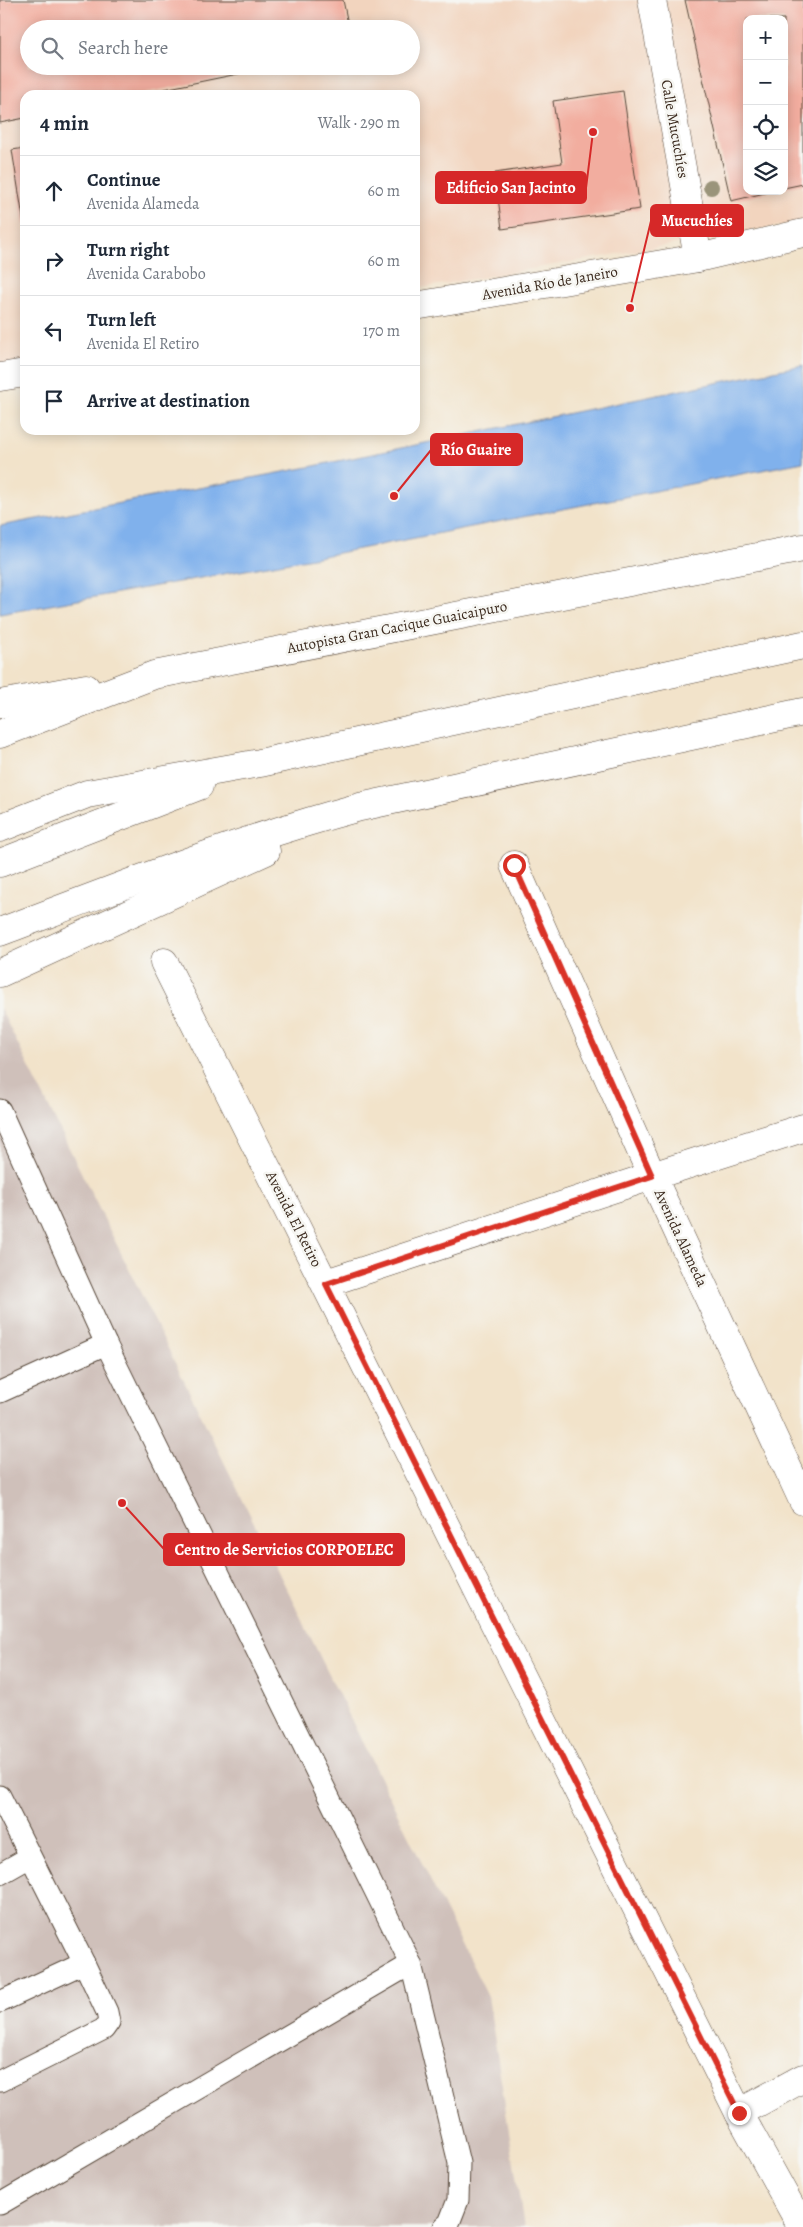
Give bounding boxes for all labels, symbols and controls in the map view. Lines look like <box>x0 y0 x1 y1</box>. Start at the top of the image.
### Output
map controls <box>743 15 788 195</box>
button: + <box>743 15 788 60</box>
search box <box>20 20 420 75</box>
icon: search <box>38 34 66 62</box>
text: Search here <box>78 35 168 61</box>
button: − <box>743 60 788 105</box>
street label: Calle Mucuchíes <box>656 78 694 180</box>
button: locate <box>743 105 788 150</box>
text: 4 min <box>40 109 89 137</box>
text: Walk · 290 m <box>318 112 400 134</box>
button: layers <box>743 150 788 195</box>
text: Continue <box>87 167 161 193</box>
callout: Edificio San Jacinto <box>436 172 586 203</box>
icon: ahead <box>40 177 68 205</box>
text: Edificio San Jacinto <box>446 177 576 199</box>
text: 60 m <box>368 180 400 202</box>
text: Avenida Alameda <box>87 193 199 215</box>
callout: Mucuchíes <box>651 205 743 236</box>
text: Mucuchíes <box>661 210 733 232</box>
text: Turn right <box>87 237 169 263</box>
icon: right <box>40 247 68 275</box>
text: 60 m <box>368 250 400 272</box>
street label: Avenida Río de Janeiro <box>480 261 619 305</box>
text: Avenida Carabobo <box>87 263 206 285</box>
text: Turn left <box>87 307 156 333</box>
icon: left <box>40 317 68 345</box>
text: 170 m <box>363 320 400 342</box>
text: Avenida El Retiro <box>87 333 199 355</box>
icon: arrive <box>40 387 68 415</box>
text: Arrive at destination <box>87 388 250 414</box>
callout: Río Guaire <box>431 434 522 465</box>
text: Río Guaire <box>440 439 512 461</box>
street label: Autopista Gran Cacique Guaicaipuro <box>284 596 509 658</box>
route start <box>503 854 526 877</box>
street label: Avenida El Retiro <box>261 1167 327 1270</box>
street label: Avenida Alameda <box>649 1185 712 1290</box>
callout: Centro de Servicios CORPOELEC <box>164 1534 404 1565</box>
text: Centro de Servicios CORPOELEC <box>174 1539 394 1561</box>
route end <box>728 2102 751 2125</box>

